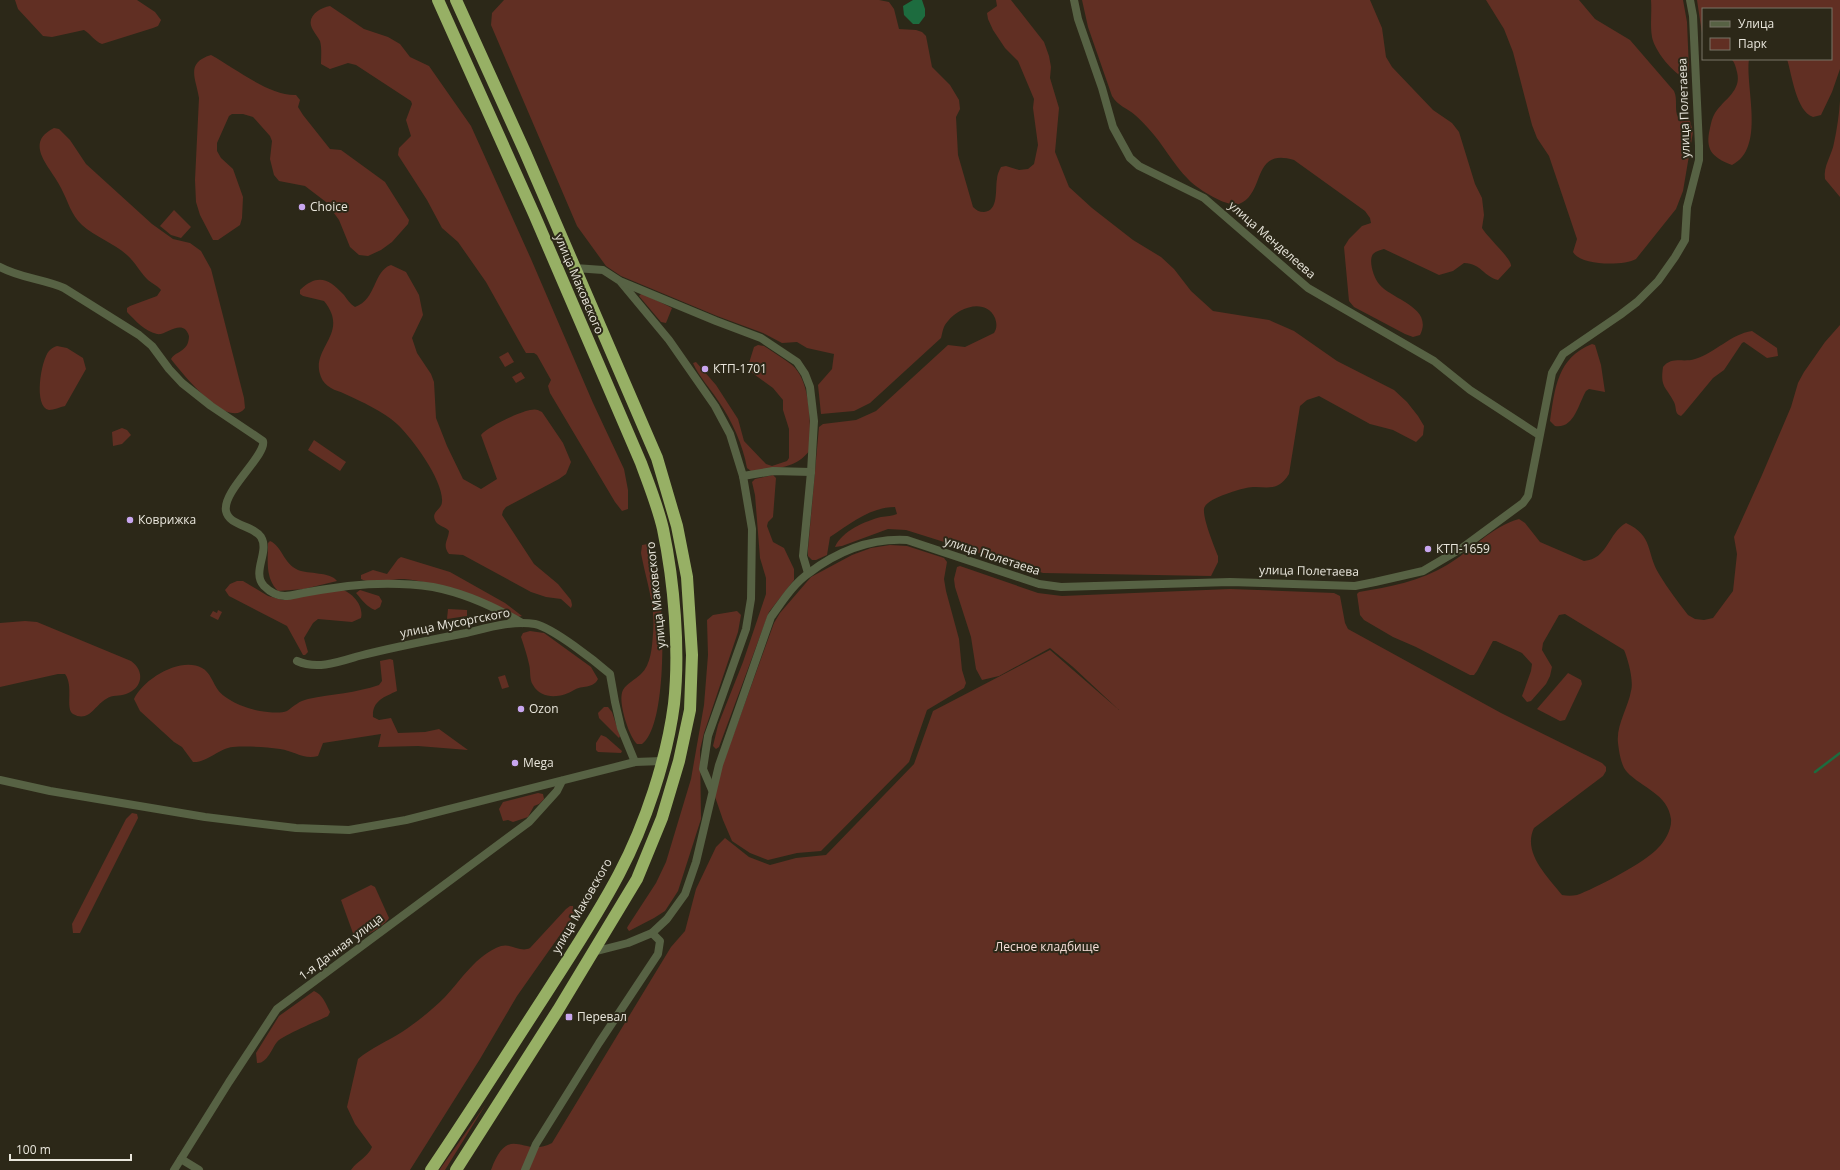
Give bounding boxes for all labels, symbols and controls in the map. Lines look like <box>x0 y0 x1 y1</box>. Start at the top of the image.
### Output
legend <box>1702 8 1832 60</box>
text: Улица <box>1738 15 1774 32</box>
text: Парк <box>1738 35 1768 52</box>
street label: улица Полетаева <box>1673 58 1694 158</box>
street label: улица Менделеева <box>1225 197 1320 282</box>
place label: Choice <box>310 198 348 215</box>
marker: Choice <box>297 202 307 212</box>
street label: улица Маковского <box>551 231 608 336</box>
place label: КТП-1701 <box>713 360 767 377</box>
marker: КТП-1701 <box>700 364 710 374</box>
place label: Коврижка <box>138 511 196 528</box>
marker: Коврижка <box>125 515 135 525</box>
street label: улица Полетаева <box>942 532 1042 579</box>
place label: КТП-1659 <box>1436 540 1490 557</box>
street label: улица Маковского <box>641 541 670 649</box>
marker: КТП-1659 <box>1423 544 1433 554</box>
street label: улица Полетаева <box>1259 561 1359 580</box>
street label: улица Мусоргского <box>398 604 511 642</box>
place label: Ozon <box>529 700 559 717</box>
marker: Ozon <box>516 704 526 714</box>
place label: Mega <box>523 754 554 771</box>
marker: Mega <box>510 758 520 768</box>
street label: улица Маковского <box>547 855 616 956</box>
street label: 1-я Дачная улица <box>295 909 386 984</box>
park label: Лесное кладбище <box>995 938 1100 955</box>
place label: Перевал <box>577 1008 627 1025</box>
marker: Перевал <box>564 1012 574 1022</box>
scale bar <box>10 1136 131 1162</box>
text: 100 m <box>16 1141 51 1158</box>

